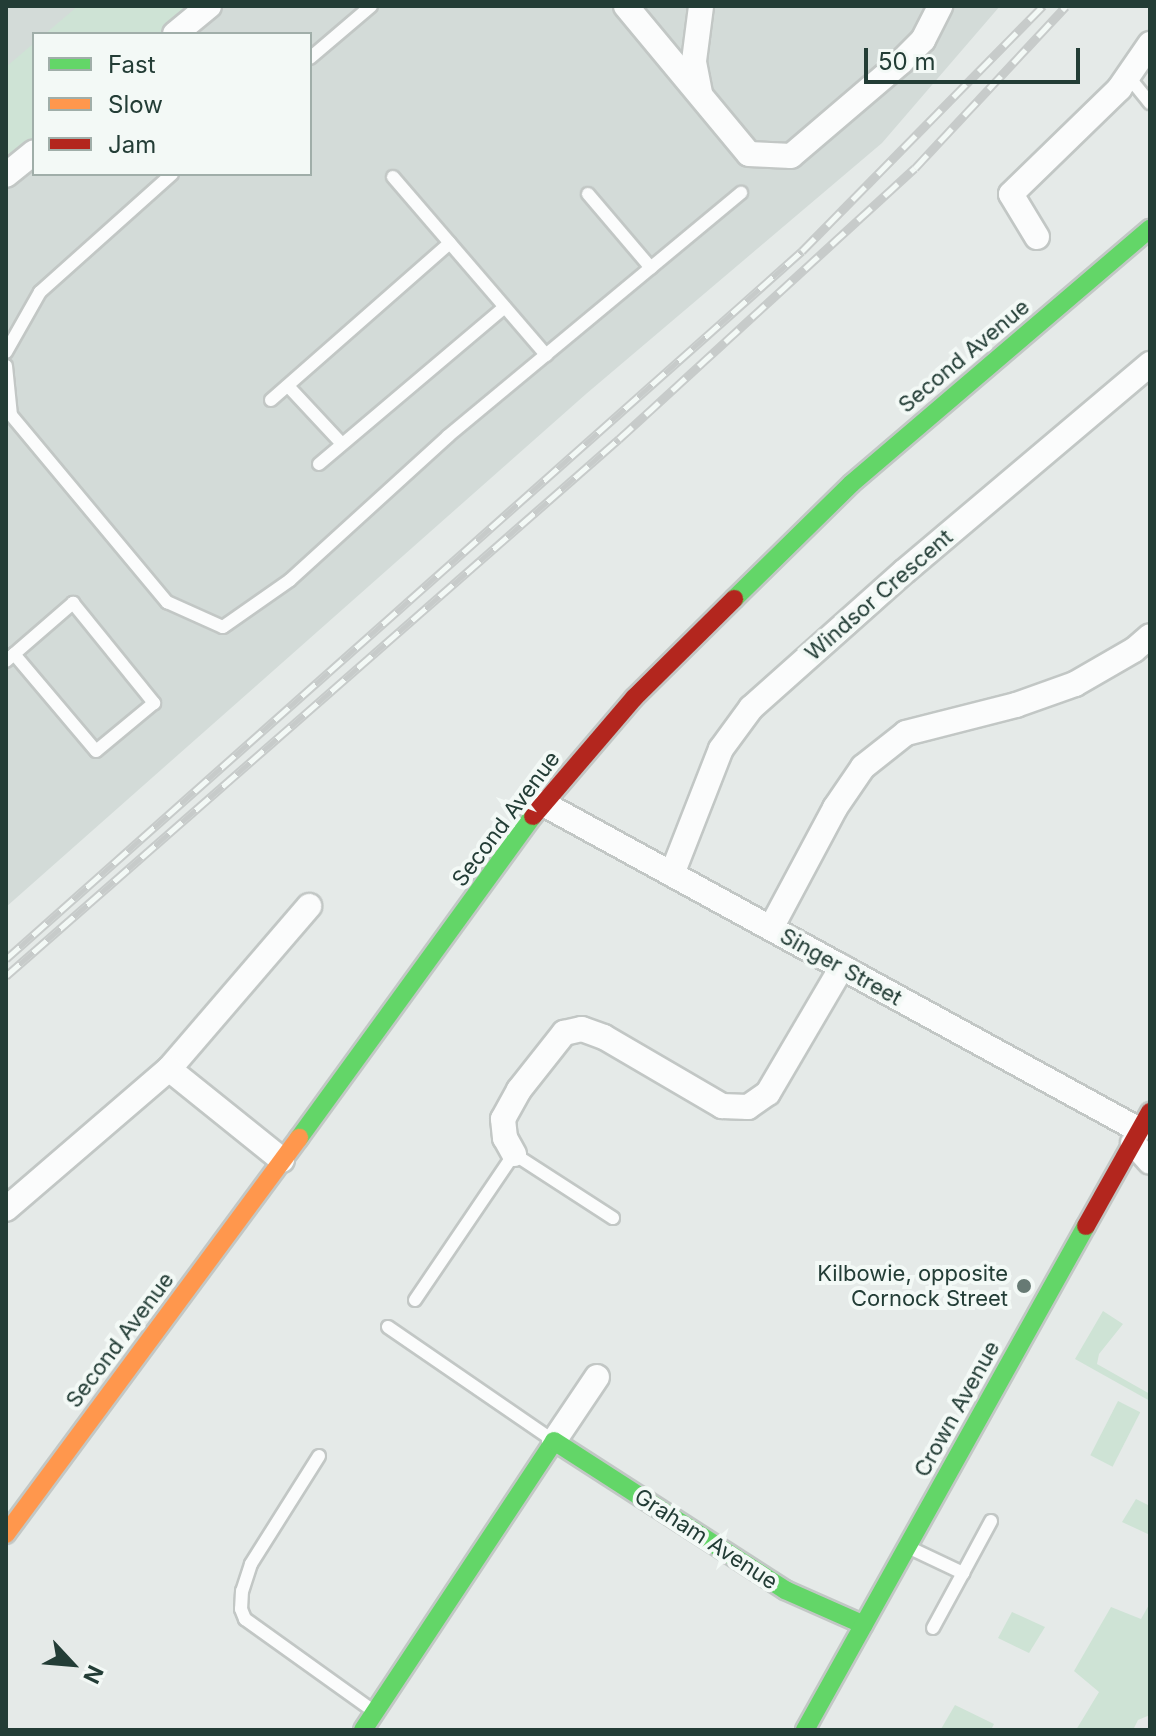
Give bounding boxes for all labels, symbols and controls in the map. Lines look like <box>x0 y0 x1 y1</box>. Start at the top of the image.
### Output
legend <box>32 32 312 176</box>
scale bar <box>868 32 1084 82</box>
text: 50 m <box>878 47 936 76</box>
text: Fast <box>108 50 156 79</box>
text: Slow <box>108 90 163 119</box>
text: Jam <box>108 130 156 159</box>
street label: Second Avenue <box>893 294 1035 418</box>
street label: Windsor Crescent <box>800 524 958 666</box>
street label: Second Avenue <box>447 746 565 892</box>
street label: Singer Street <box>775 923 907 1011</box>
place label: Kilbowie, opposite Cornock Street <box>817 1260 1008 1312</box>
street label: Second Avenue <box>61 1267 179 1413</box>
marker: Kilbowie, opposite Cornock Street <box>1015 1277 1033 1295</box>
street label: Crown Avenue <box>909 1336 1005 1482</box>
street label: Graham Avenue <box>630 1483 782 1595</box>
north arrow <box>32 1624 112 1704</box>
text: N <box>78 1661 109 1688</box>

